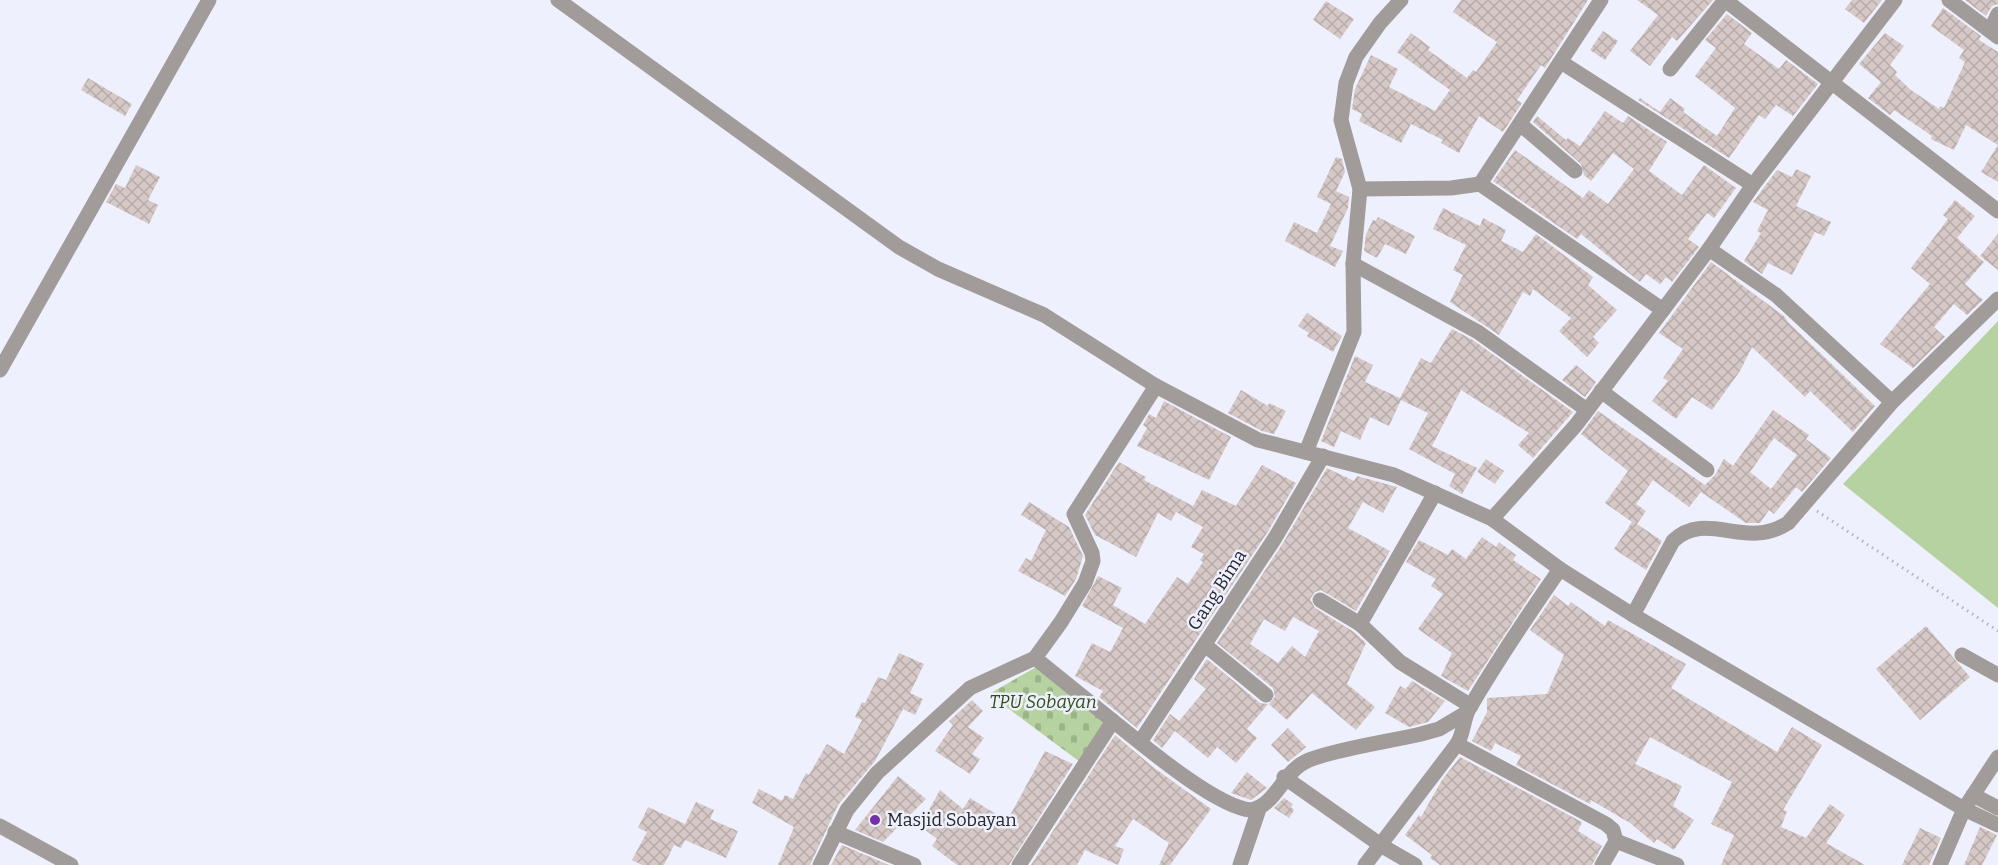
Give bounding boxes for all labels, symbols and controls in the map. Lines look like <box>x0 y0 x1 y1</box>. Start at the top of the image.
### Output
street label: Gang Bima <box>1183 545 1251 634</box>
park label: TPU Sobayan <box>989 691 1097 713</box>
place label: Masjid Sobayan <box>887 809 1017 831</box>
marker: Masjid Sobayan <box>868 813 882 827</box>

